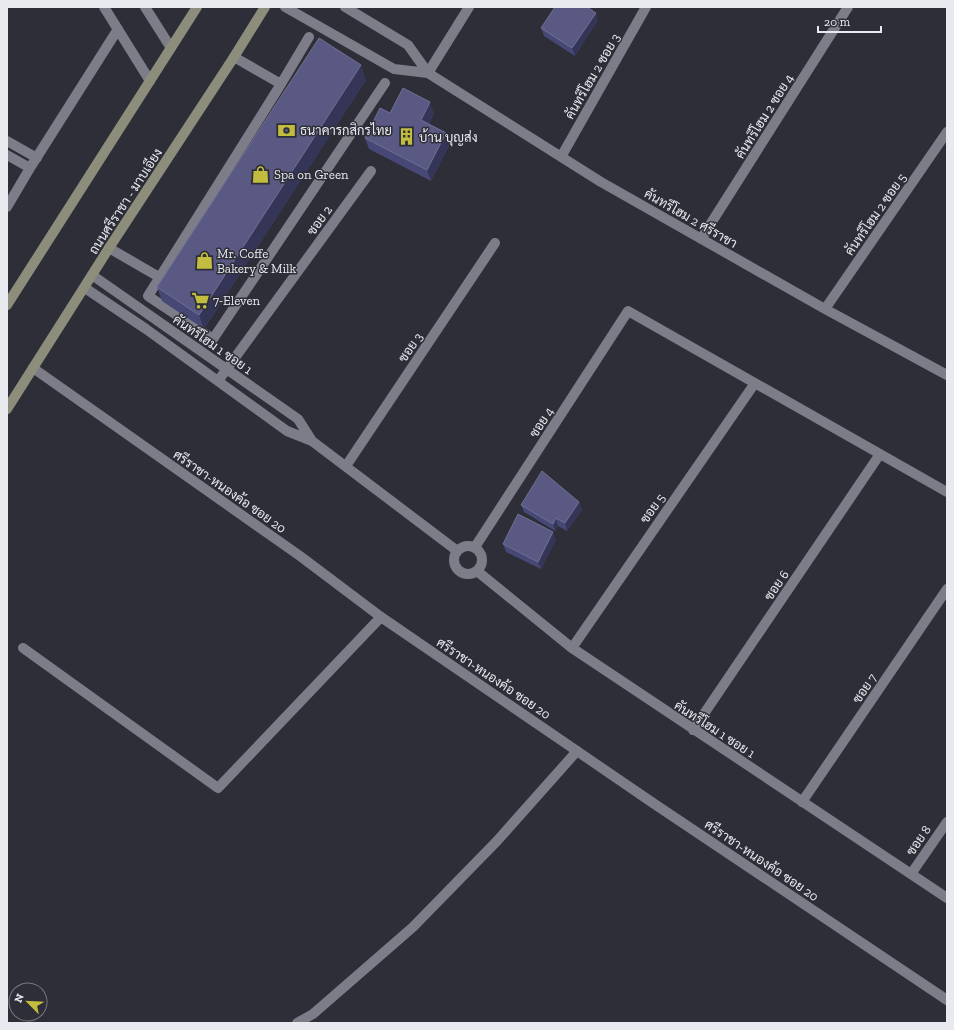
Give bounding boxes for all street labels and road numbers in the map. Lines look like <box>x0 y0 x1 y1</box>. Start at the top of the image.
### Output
street label: คันทรีโฮม 2 ซอย 3 <box>560 30 623 122</box>
street label: คันทรีโฮม 2 ซอย 4 <box>731 70 796 161</box>
street label: ถนนศรีราชา - มาบเอียง <box>84 144 165 257</box>
street label: คันทรีโฮม 2 ซอย 5 <box>840 169 909 258</box>
street label: คันทรีโฮม 2 ศรีราชา <box>642 184 741 251</box>
street label: ซอย 2 <box>304 202 335 238</box>
street label: คันทรีโฮม 1 ซอย 1 <box>170 310 256 377</box>
street label: ซอย 3 <box>395 330 426 365</box>
street label: ซอย 4 <box>526 404 557 440</box>
street label: ศรีราชา-หนองค้อ ซอย 20 <box>170 445 290 536</box>
street label: ซอย 5 <box>637 490 668 526</box>
street label: ซอย 6 <box>761 567 792 603</box>
street label: ศรีราชา-หนองค้อ ซอย 20 <box>434 633 555 722</box>
street label: ซอย 7 <box>849 671 880 706</box>
street label: คันทรีโฮม 1 ซอย 1 <box>672 696 759 761</box>
street label: ศรีราชา-หนองค้อ ซอย 20 <box>702 815 823 904</box>
street label: ซอย 8 <box>903 822 934 858</box>

